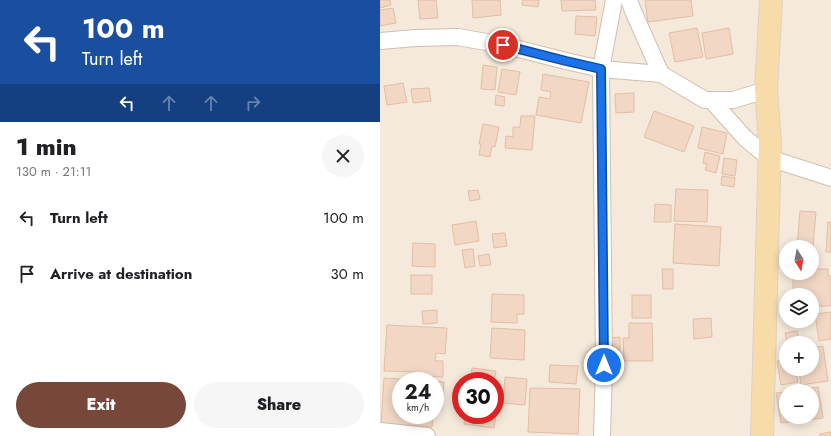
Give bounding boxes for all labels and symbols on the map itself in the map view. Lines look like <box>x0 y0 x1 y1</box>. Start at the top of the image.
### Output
pin <box>486 28 520 62</box>
north arrow <box>779 240 819 280</box>
position arrow <box>583 344 625 386</box>
speed limit sign: 30 <box>452 372 504 424</box>

